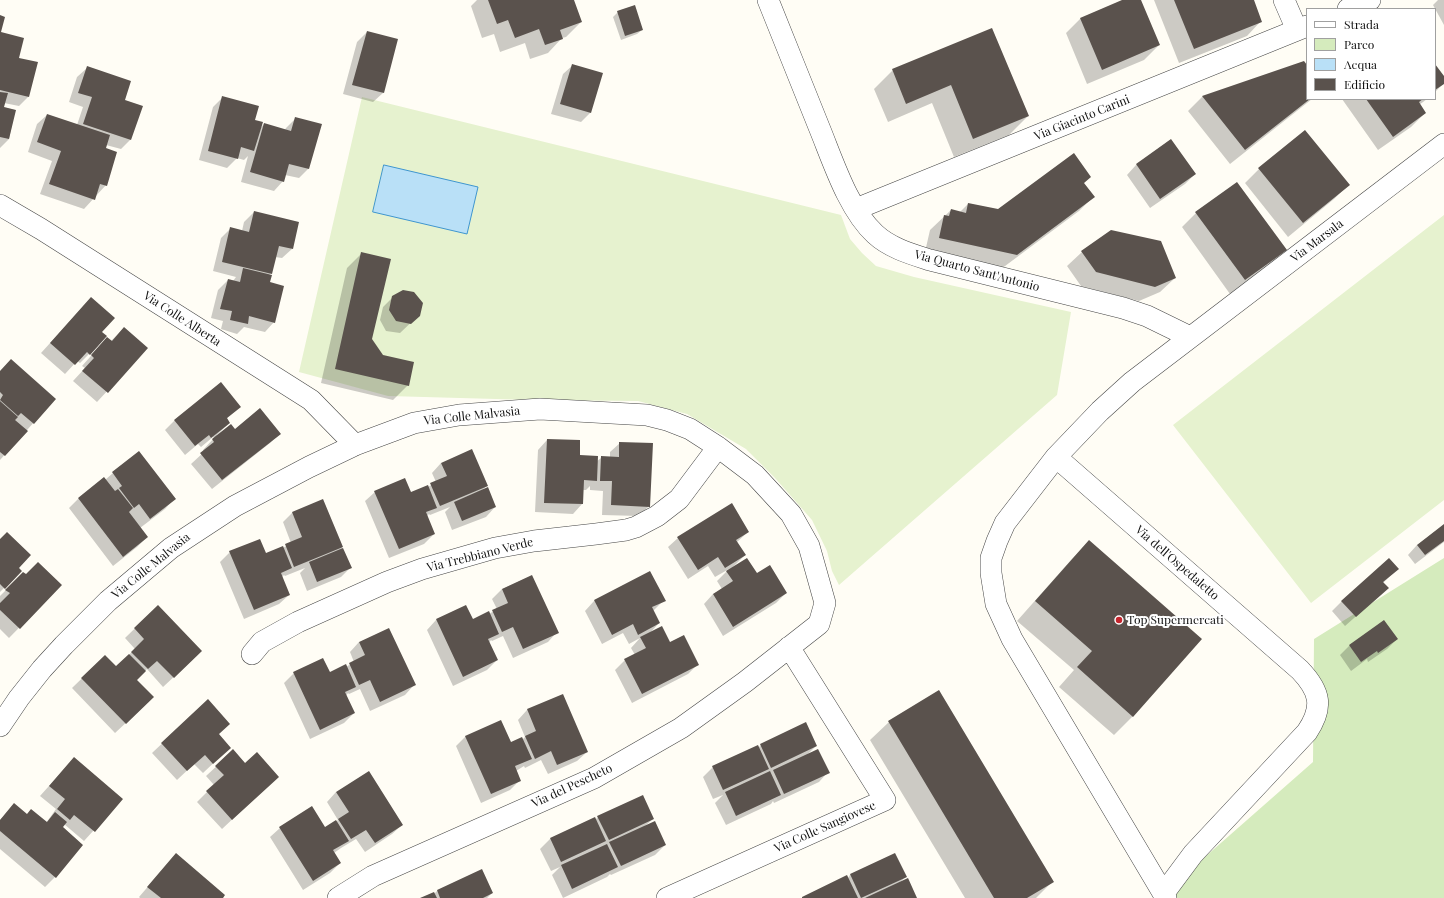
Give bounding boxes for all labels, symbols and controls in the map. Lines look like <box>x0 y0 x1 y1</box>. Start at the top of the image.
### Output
legend <box>1306 8 1436 100</box>
text: Strada <box>1344 16 1379 32</box>
text: Parco <box>1344 36 1374 52</box>
text: Acqua <box>1344 56 1377 72</box>
text: Edificio <box>1344 76 1385 92</box>
street label: Via Giacinto Carini <box>1032 92 1132 144</box>
street label: Via Marsala <box>1288 217 1346 265</box>
street label: Via Quarto Sant'Antonio <box>913 247 1041 295</box>
street label: Via Colle Alberta <box>141 289 223 349</box>
street label: Via Colle Malvasia <box>423 404 521 428</box>
street label: Via dell'Ospedaletto <box>1132 523 1222 603</box>
street label: Via Colle Malvasia <box>109 530 193 602</box>
street label: Via Trebbiano Verde <box>425 535 535 575</box>
place label: Top Supermercati <box>1127 613 1224 627</box>
marker: Top Supermercati <box>1114 615 1124 625</box>
street label: Via del Pescheto <box>529 761 615 811</box>
street label: Via Colle Sangiovese <box>772 798 878 856</box>

